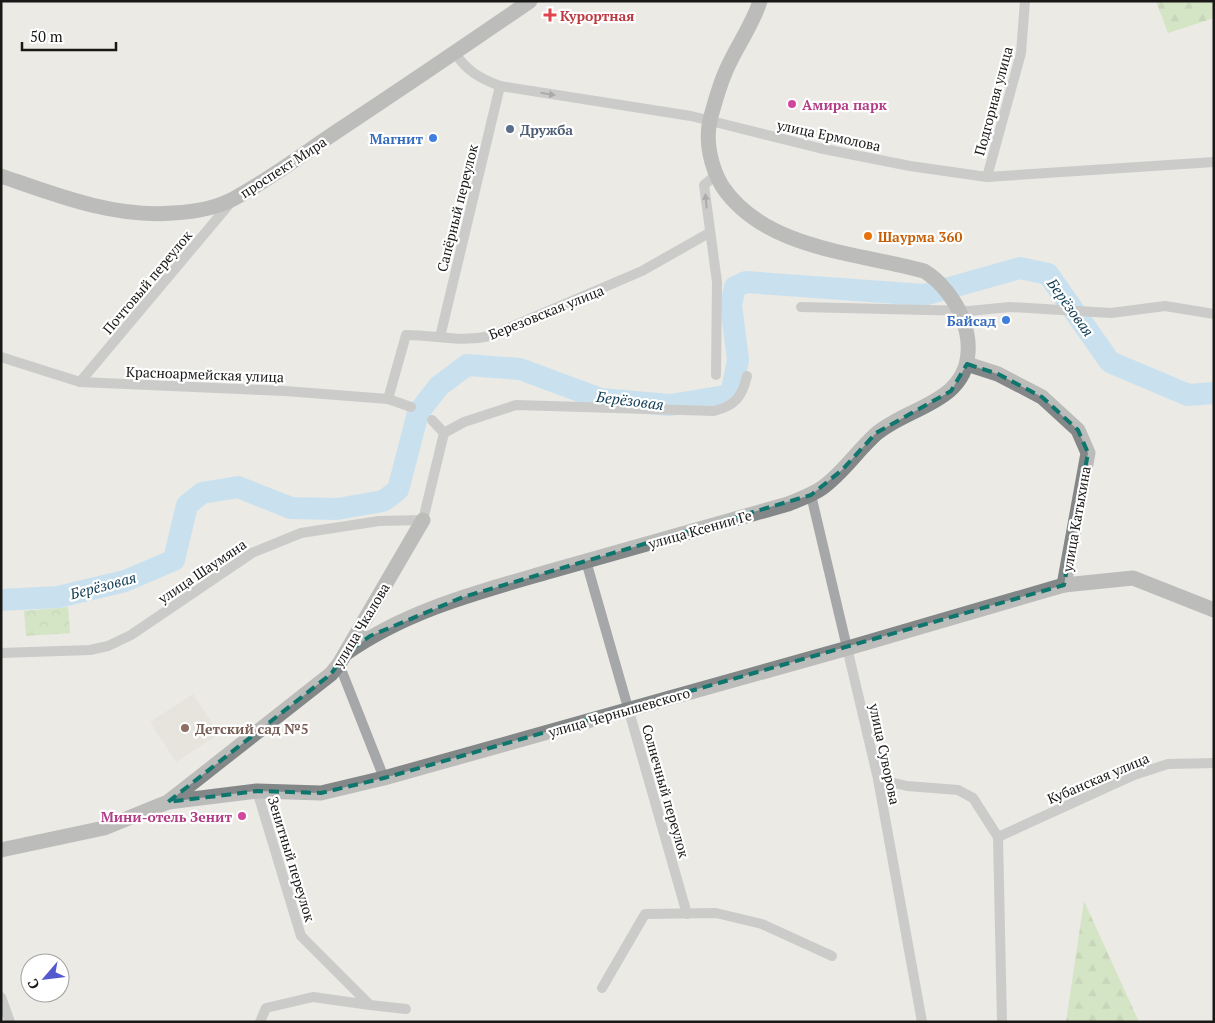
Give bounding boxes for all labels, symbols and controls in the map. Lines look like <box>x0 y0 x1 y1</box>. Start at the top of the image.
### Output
place label: Курортная <box>560 6 635 25</box>
marker: Курортная <box>544 9 556 21</box>
scale bar <box>22 20 116 52</box>
text: 50 m <box>30 26 63 46</box>
street label: Подгорная улица <box>969 44 1017 158</box>
one-way arrow <box>540 90 556 98</box>
place label: Амира парк <box>802 95 887 114</box>
marker: Амира парк <box>786 98 798 110</box>
street label: улица Ермолова <box>774 115 883 155</box>
place label: Дружба <box>520 120 573 139</box>
marker: Дружба <box>504 123 516 135</box>
place label: Магнит <box>369 129 423 148</box>
street label: проспект Мира <box>236 132 330 202</box>
marker: Магнит <box>427 132 439 144</box>
street label: Сапёрный переулок <box>432 142 482 274</box>
one-way arrow <box>702 193 710 209</box>
street label: Почтовый переулок <box>98 226 196 338</box>
place label: Шаурма 360 <box>878 227 962 246</box>
marker: Шаурма 360 <box>862 230 874 242</box>
water label: Берёзовая <box>1042 273 1099 340</box>
street label: Березовская улица <box>486 280 606 344</box>
place label: Байсад <box>947 311 997 330</box>
marker: Байсад <box>1000 314 1012 326</box>
street label: Красноармейская улица <box>126 362 284 386</box>
water label: Берёзовая <box>594 386 665 414</box>
street label: улица Катыхина <box>1057 465 1095 574</box>
street label: улица Ксении Ге <box>645 505 754 553</box>
street label: улица Шаумяна <box>153 534 250 608</box>
water label: Берёзовая <box>67 567 138 604</box>
street label: улица Чкалова <box>328 579 394 672</box>
street label: улица Чернышевского <box>545 683 692 742</box>
street label: улица Суворова <box>865 701 905 806</box>
place label: Детский сад №5 <box>195 719 309 738</box>
marker: Детский сад №5 <box>179 722 191 734</box>
street label: Солнечный переулок <box>638 722 694 860</box>
street label: Кубанская улица <box>1044 748 1152 808</box>
street label: Зенитный переулок <box>264 794 320 924</box>
place label: Мини-отель Зенит <box>101 807 232 826</box>
marker: Мини-отель Зенит <box>236 810 248 822</box>
north arrow <box>20 953 70 1003</box>
text: С <box>23 976 44 993</box>

